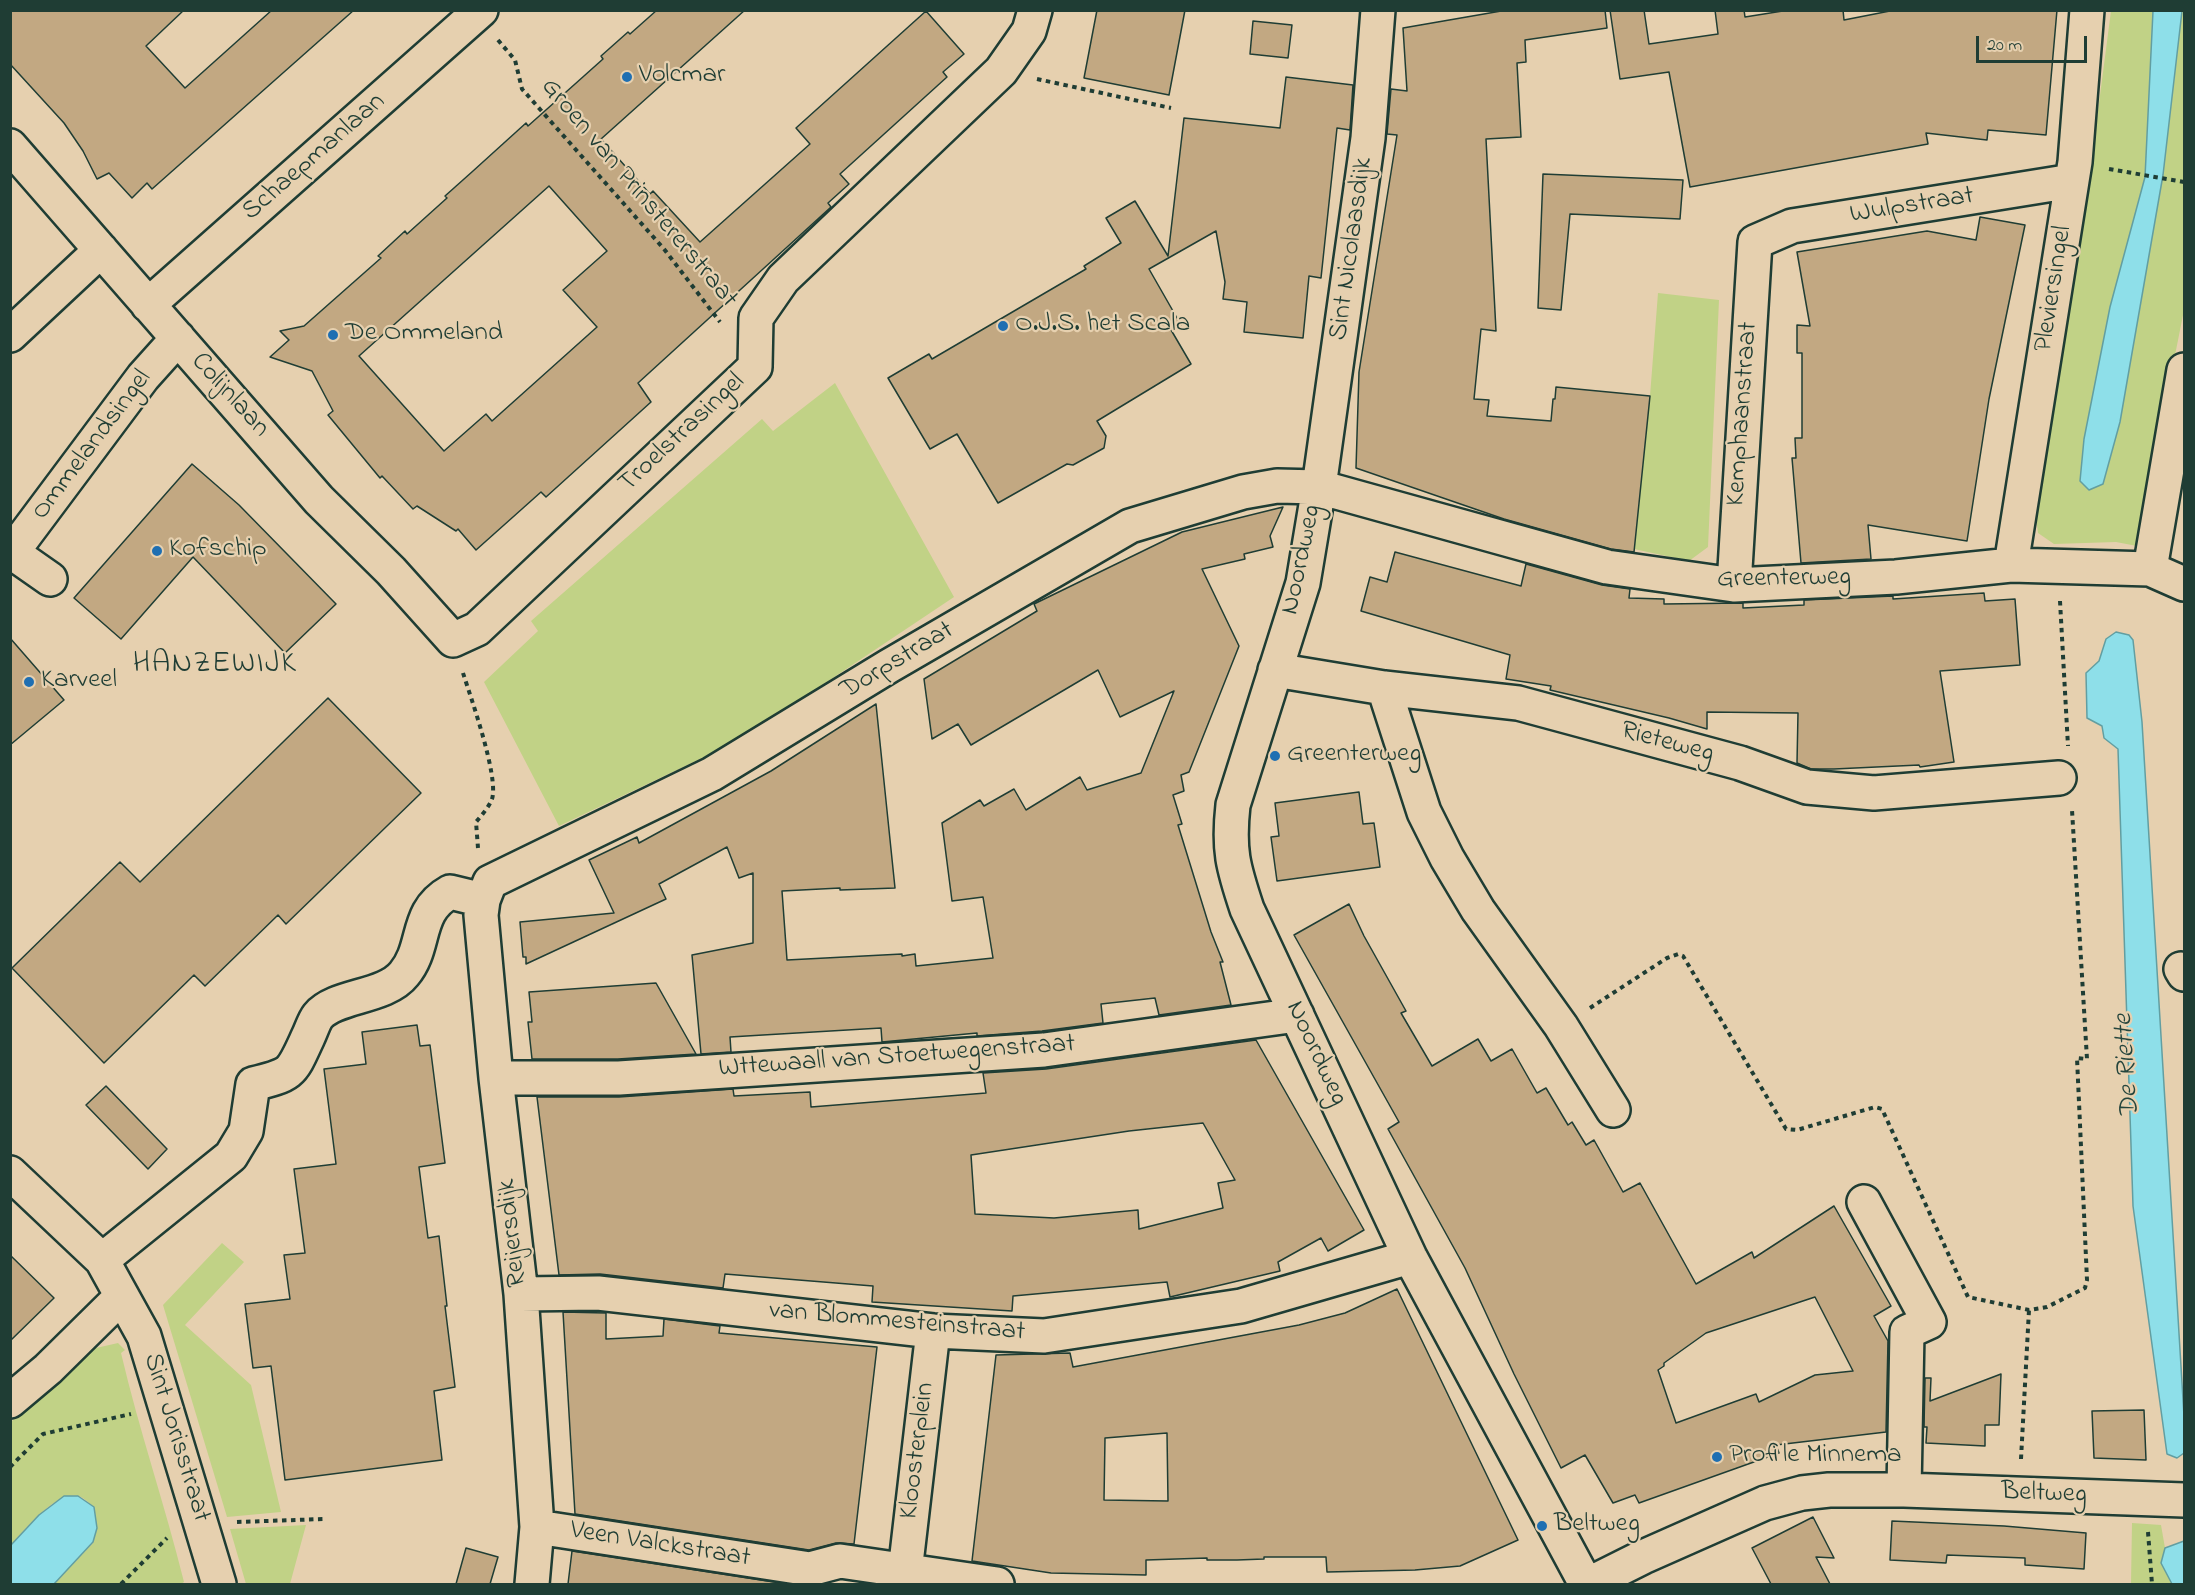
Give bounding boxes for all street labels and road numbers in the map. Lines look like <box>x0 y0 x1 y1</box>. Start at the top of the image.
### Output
street label: Groen van Prinstererstraat <box>532 72 744 316</box>
street label: Schaepmanlaan <box>237 87 393 229</box>
street label: Sint Nicolaasdijk <box>1324 155 1382 343</box>
street label: Wulpstraat <box>1848 181 1976 233</box>
street label: Pleviersingel <box>2029 224 2081 354</box>
street label: Kemphaanstraat <box>1721 321 1767 507</box>
street label: Colijnlaan <box>182 347 276 445</box>
street label: Ommelandsingel <box>26 364 160 528</box>
street label: Troelstrasingel <box>613 367 753 501</box>
street label: Noordweg <box>1276 502 1330 618</box>
street label: Greenterweg <box>1717 563 1851 597</box>
street label: Dorpstraat <box>836 616 960 708</box>
street label: Rieteweg <box>1617 716 1717 772</box>
street label: Noordweg <box>1277 996 1353 1112</box>
street label: Wttewaall van Stoetwegenstraat <box>718 1029 1076 1087</box>
street label: Reijersdijk <box>492 1177 536 1289</box>
street label: van Blommesteinstraat <box>768 1296 1026 1350</box>
street label: Sint Jorisstraat <box>134 1350 216 1526</box>
street label: Kloosterplein <box>895 1381 943 1521</box>
street label: Beltweg <box>2001 1477 2087 1513</box>
street label: Veen Valckstraat <box>568 1516 752 1576</box>

